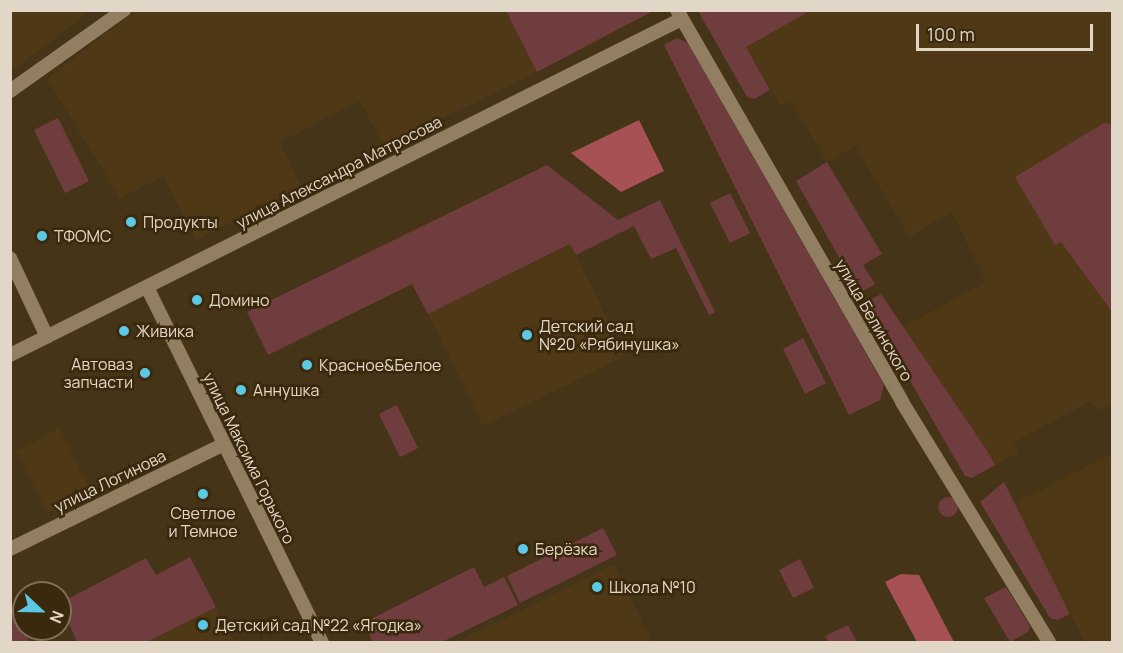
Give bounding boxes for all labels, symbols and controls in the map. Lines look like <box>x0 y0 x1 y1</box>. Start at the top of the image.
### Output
scale bar <box>919 12 1096 50</box>
text: 100 m <box>927 22 975 46</box>
street label: улица Александра Матросова <box>233 112 445 232</box>
place label: Продукты <box>143 212 218 232</box>
marker: Продукты <box>124 215 138 229</box>
place label: ТФОМС <box>54 226 111 246</box>
marker: ТФОМС <box>35 229 49 243</box>
street label: улица Белинского <box>831 255 917 385</box>
place label: Домино <box>209 290 269 310</box>
marker: Домино <box>190 293 204 307</box>
place label: Детский сад №20 «Рябинушка» <box>539 316 680 354</box>
place label: Живика <box>136 321 194 341</box>
marker: Живика <box>117 324 131 338</box>
marker: Детский сад №20 «Рябинушка» <box>520 328 534 342</box>
place label: Автоваз запчасти <box>63 354 133 392</box>
place label: Красное&Белое <box>319 355 441 375</box>
marker: Красное&Белое <box>300 358 314 372</box>
marker: Автоваз запчасти <box>138 366 152 380</box>
street label: улица Максима Горького <box>199 369 299 547</box>
place label: Аннушка <box>253 380 319 400</box>
marker: Аннушка <box>234 383 248 397</box>
street label: улица Логинова <box>51 446 169 516</box>
marker: Светлое и Темное <box>196 487 210 501</box>
place label: Светлое и Темное <box>168 503 238 541</box>
place label: Берёзка <box>535 539 597 559</box>
marker: Берёзка <box>516 542 530 556</box>
place label: Школа №10 <box>609 577 696 597</box>
marker: Школа №10 <box>590 580 604 594</box>
north arrow <box>12 581 72 641</box>
text: N <box>44 608 69 626</box>
place label: Детский сад №22 «Ягодка» <box>215 615 422 635</box>
marker: Детский сад №22 «Ягодка» <box>196 618 210 632</box>

